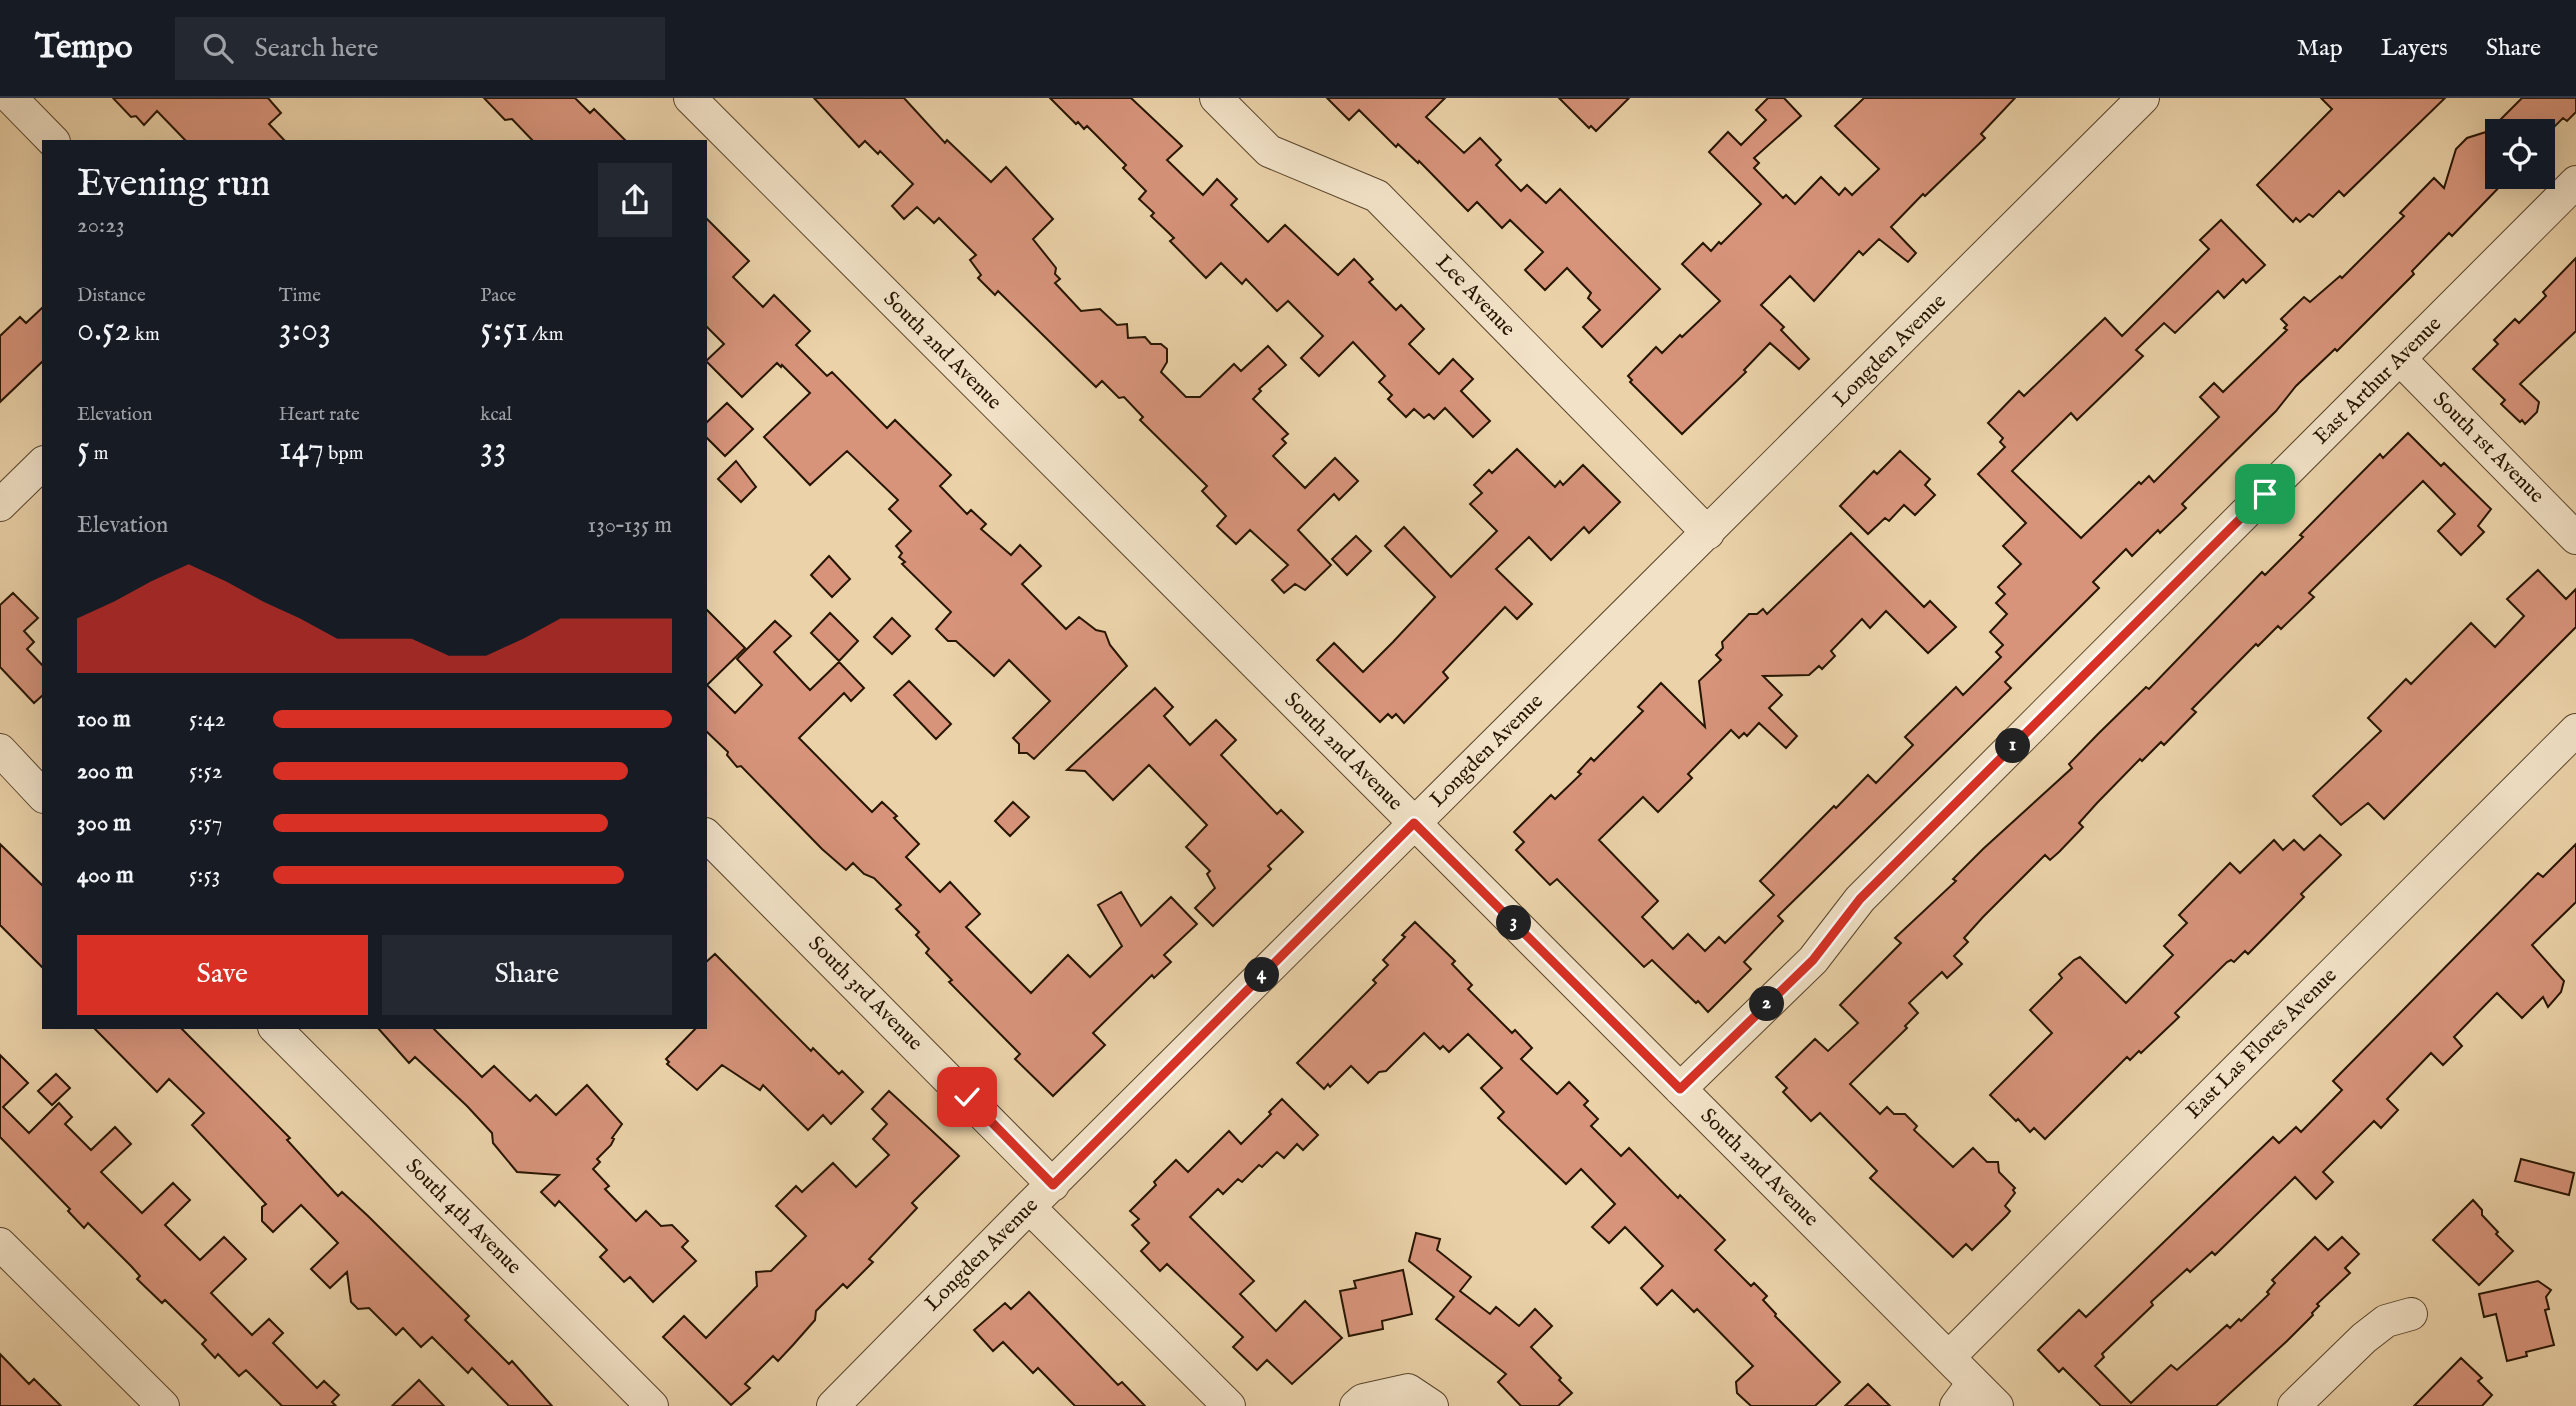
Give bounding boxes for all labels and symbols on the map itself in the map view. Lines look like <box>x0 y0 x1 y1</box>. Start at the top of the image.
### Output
street label: Lee Avenue <box>1429 250 1521 343</box>
street label: South 2nd Avenue <box>877 286 1007 416</box>
street label: Longden Avenue <box>1828 288 1953 413</box>
street label: East Arthur Avenue <box>2308 311 2448 451</box>
street label: South 1st Avenue <box>2426 386 2550 510</box>
pin <box>2235 464 2295 524</box>
street label: South 2nd Avenue <box>1278 687 1408 817</box>
street label: Longden Avenue <box>1425 688 1550 813</box>
pin: 1 <box>1996 728 2030 764</box>
pin: 3 <box>1496 906 1532 940</box>
street label: South 3rd Avenue <box>802 931 928 1057</box>
pin: 4 <box>1244 958 1280 992</box>
street label: East Las Flores Avenue <box>2181 963 2343 1125</box>
pin: 2 <box>1750 986 1784 1021</box>
pin <box>937 1067 997 1127</box>
street label: South 2nd Avenue <box>1694 1103 1824 1233</box>
street label: South 4th Avenue <box>399 1153 527 1281</box>
street label: Longden Avenue <box>920 1192 1045 1317</box>

